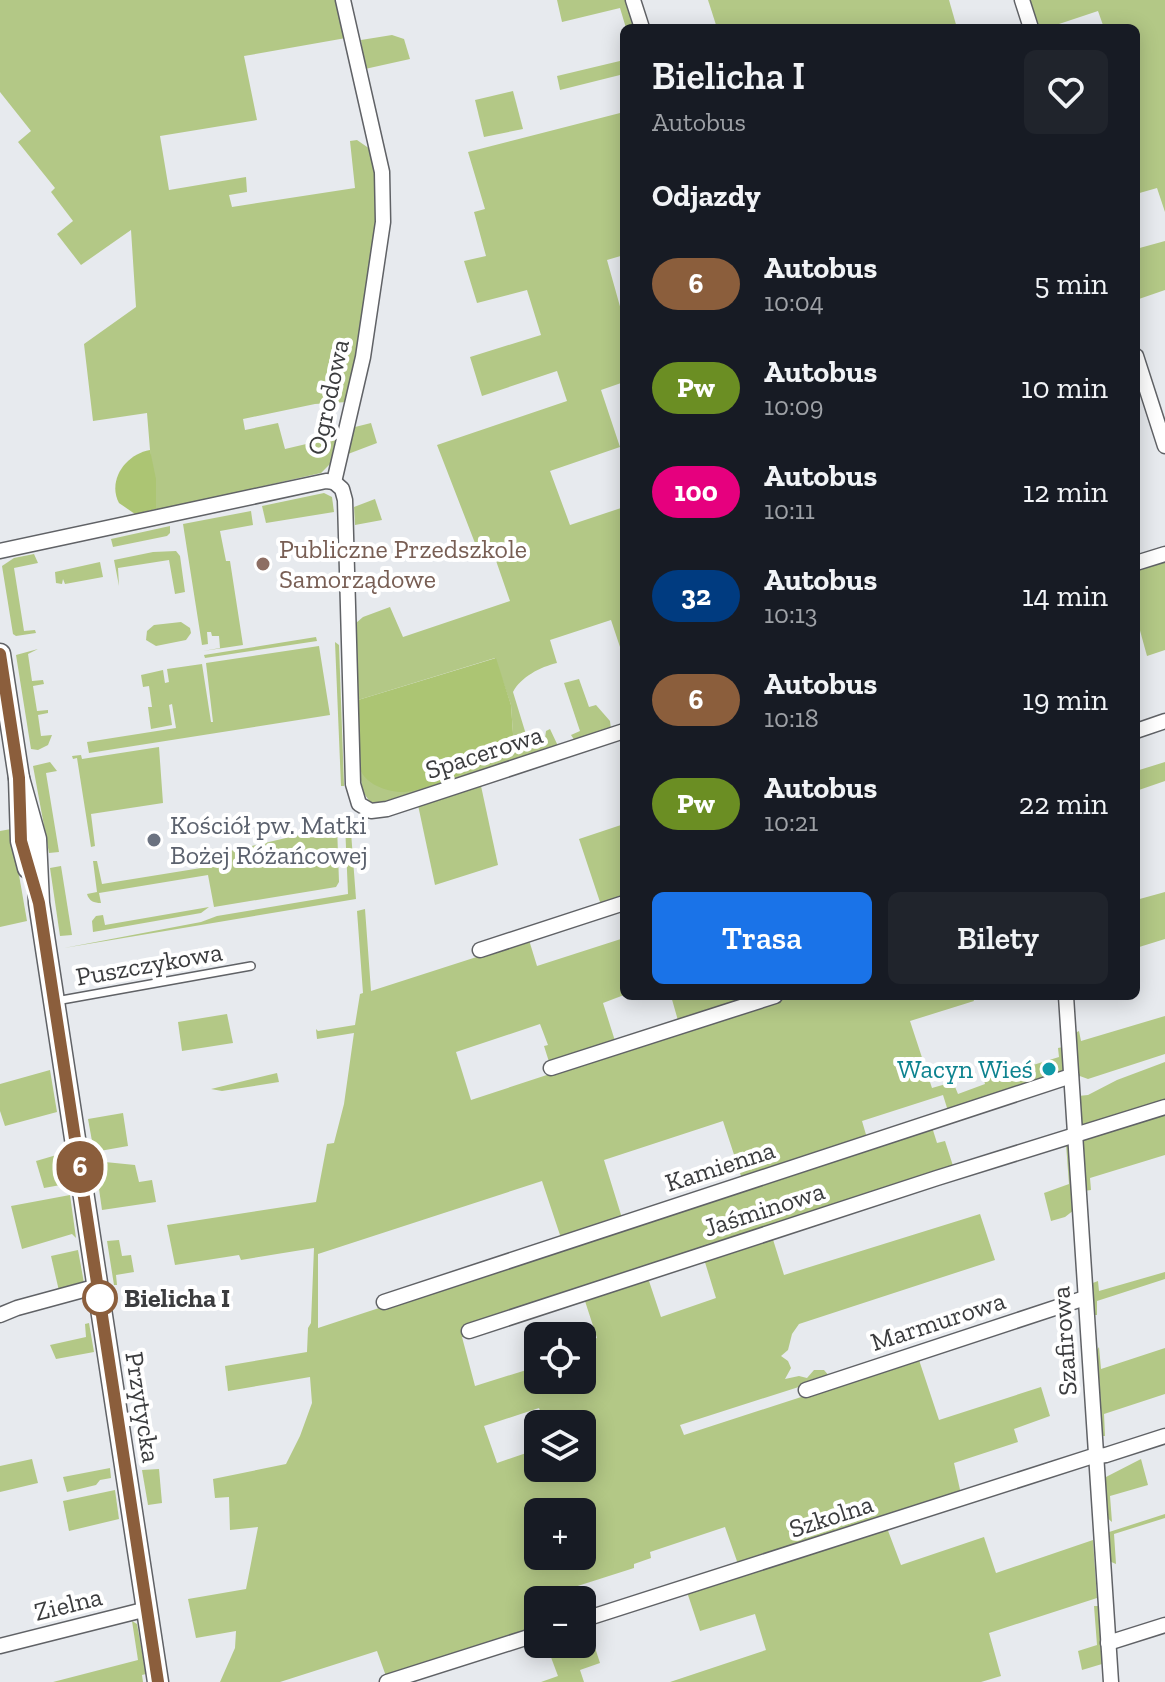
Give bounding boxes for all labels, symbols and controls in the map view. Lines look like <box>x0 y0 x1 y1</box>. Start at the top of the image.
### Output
button: heart <box>1024 50 1108 134</box>
text: Bielicha I <box>652 53 805 99</box>
text: Autobus <box>652 106 746 138</box>
text: Odjazdy <box>652 178 761 214</box>
text: Autobus <box>764 250 877 286</box>
text: 5 min <box>1034 266 1108 302</box>
text: 6 <box>688 267 704 300</box>
text: 10:04 <box>764 286 824 318</box>
street label: Ogrodowa <box>300 336 356 458</box>
text: Autobus <box>764 354 877 390</box>
text: 10 min <box>1021 370 1108 406</box>
text: Pw <box>677 371 715 404</box>
text: 10:09 <box>764 390 824 422</box>
text: Autobus <box>764 458 877 494</box>
text: 12 min <box>1023 474 1108 510</box>
text: 100 <box>674 475 718 508</box>
text: 10:11 <box>764 494 815 526</box>
place label: Publiczne Przedszkole Samorządowe <box>279 533 527 595</box>
marker: Publiczne Przedszkole Samorządowe <box>254 555 272 573</box>
text: Autobus <box>764 562 877 598</box>
text: 14 min <box>1022 578 1108 614</box>
text: 32 <box>681 579 711 612</box>
text: 10:13 <box>764 598 818 630</box>
text: Autobus <box>764 666 877 702</box>
text: 19 min <box>1022 682 1108 718</box>
text: 6 <box>688 683 704 716</box>
text: 10:18 <box>764 702 819 734</box>
street label: Spacerowa <box>421 718 547 786</box>
text: Autobus <box>764 770 877 806</box>
text: 22 min <box>1019 786 1108 822</box>
text: Pw <box>677 787 715 820</box>
text: 10:21 <box>764 806 818 838</box>
place label: Kościół pw. Matki Bożej Różańcowej <box>170 809 368 871</box>
marker: Kościół pw. Matki Bożej Różańcowej <box>145 831 163 849</box>
button: Trasa <box>652 892 872 984</box>
button: Bilety <box>888 892 1108 984</box>
street label: Puszczykowa <box>73 935 225 993</box>
place label: Wacyn Wieś <box>897 1053 1033 1085</box>
marker: Wacyn Wieś <box>1040 1060 1058 1078</box>
street label: Kamienna <box>661 1133 779 1199</box>
line badge: 6 <box>54 1141 106 1193</box>
text: 6 <box>72 1150 88 1183</box>
street label: Jaśminowa <box>699 1174 829 1244</box>
marker: Bielicha I <box>83 1281 117 1315</box>
place label: Bielicha I <box>124 1282 230 1314</box>
street label: Marmurowa <box>867 1284 1010 1358</box>
street label: Szafirowa <box>1044 1285 1084 1397</box>
map controls <box>524 1322 596 1658</box>
button: locate <box>524 1322 596 1394</box>
street label: Przytycka <box>118 1349 168 1465</box>
button: layers <box>524 1410 596 1482</box>
street label: Szkolna <box>785 1487 878 1545</box>
button: + <box>524 1498 596 1570</box>
street label: Zielna <box>31 1580 106 1628</box>
button: − <box>524 1586 596 1658</box>

